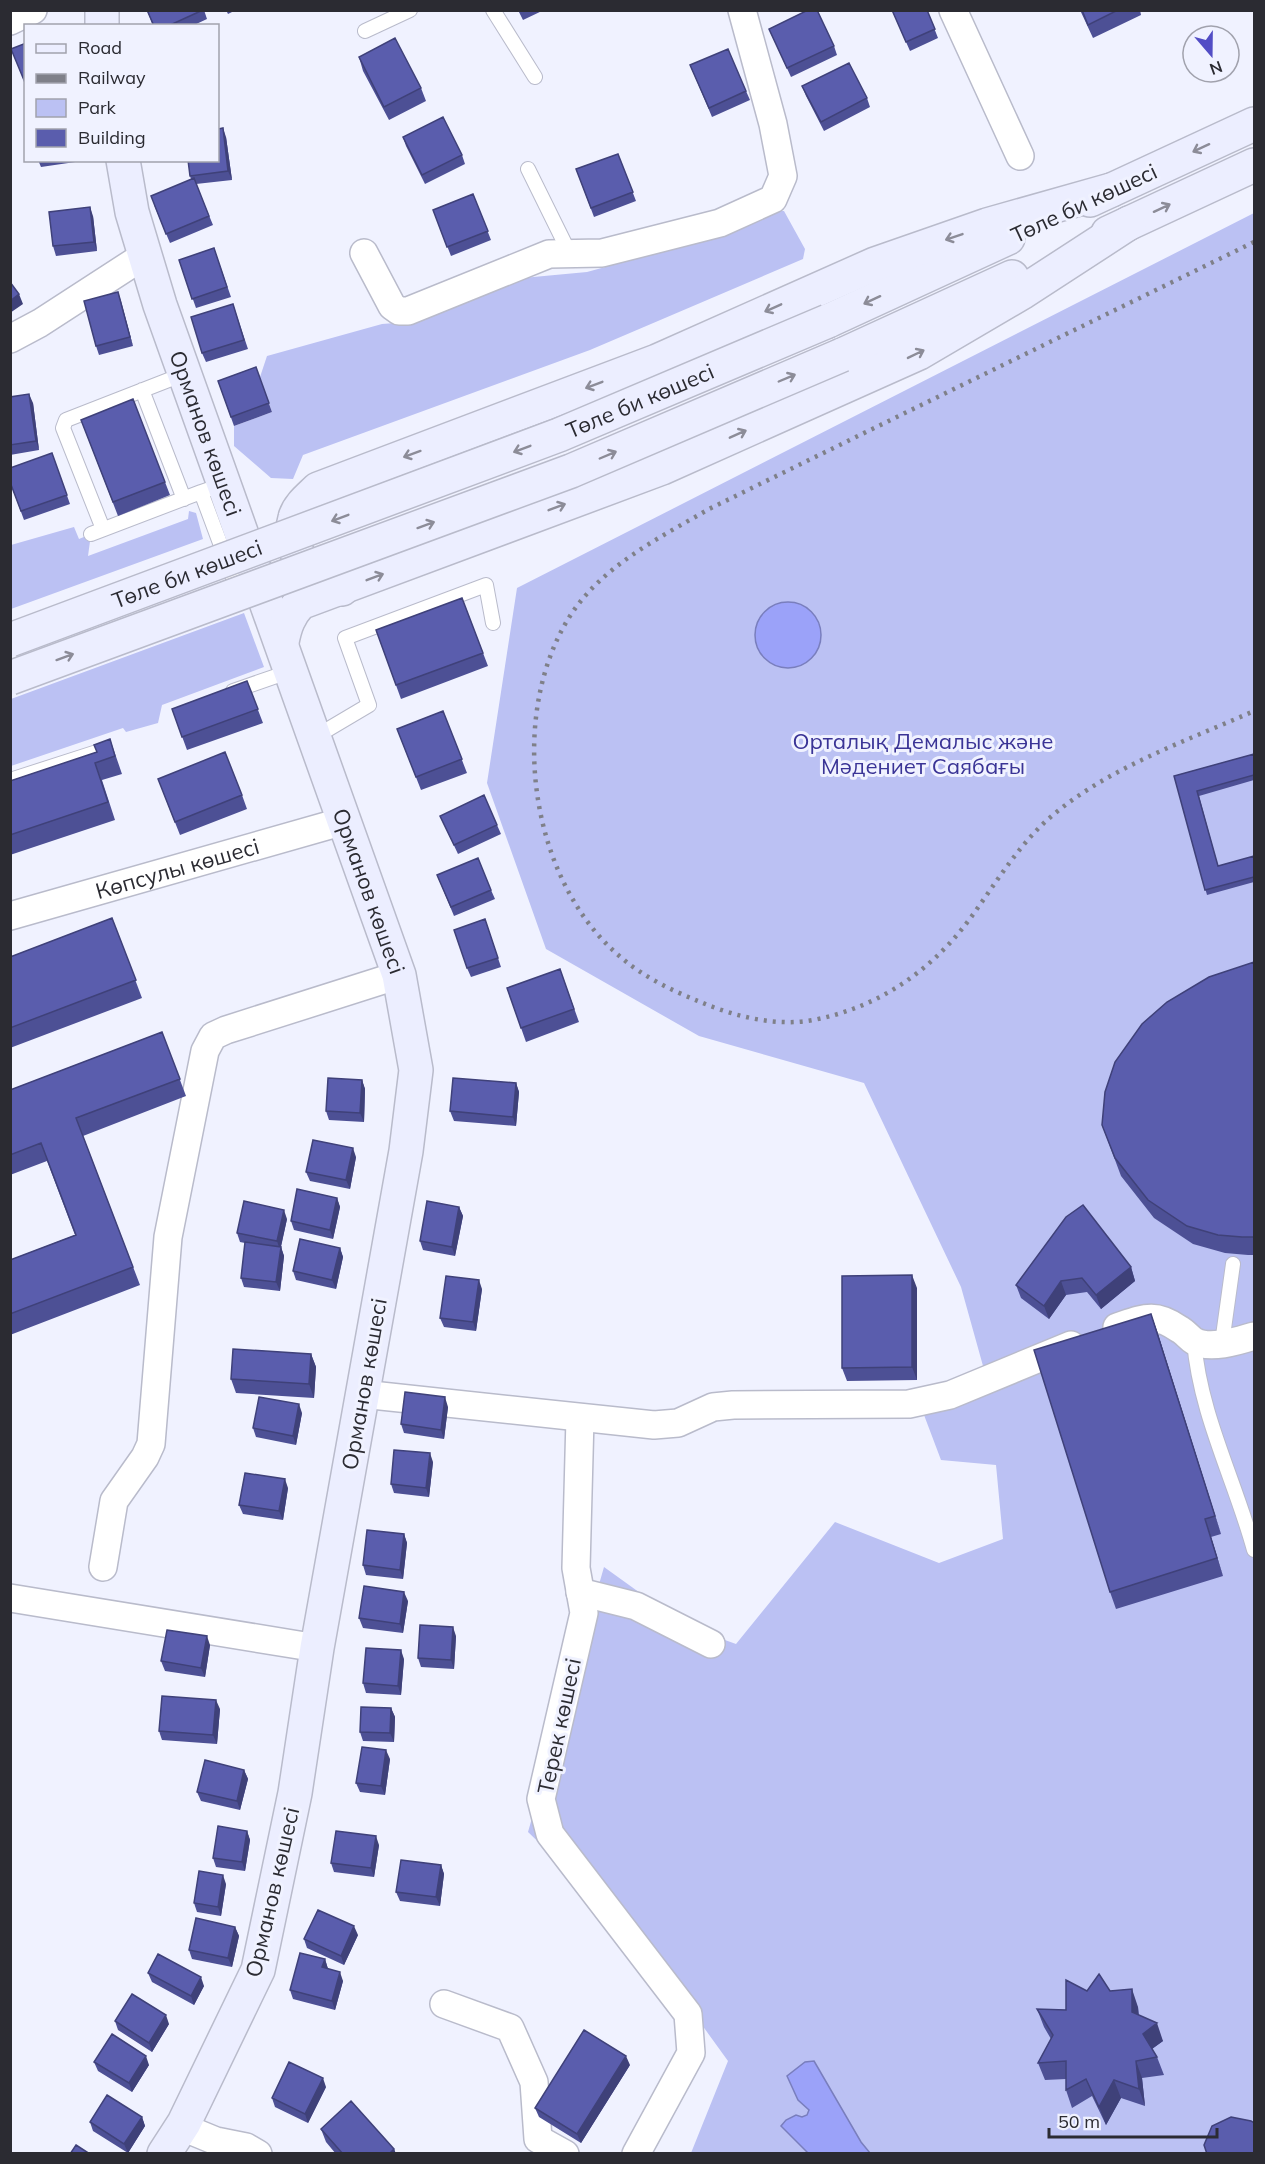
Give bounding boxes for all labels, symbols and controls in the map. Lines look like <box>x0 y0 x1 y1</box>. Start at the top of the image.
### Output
legend <box>24 24 219 162</box>
north arrow <box>1181 24 1241 84</box>
text: Road <box>78 36 122 59</box>
text: N <box>1207 57 1225 80</box>
text: Railway <box>78 66 146 89</box>
text: Park <box>78 96 117 119</box>
text: Building <box>78 126 146 149</box>
one-way arrow <box>1193 143 1211 155</box>
street label: Төле би көшесі <box>1006 157 1162 249</box>
one-way arrow <box>1153 201 1171 213</box>
one-way arrow <box>945 232 964 243</box>
one-way arrow <box>863 295 881 307</box>
one-way arrow <box>764 303 782 315</box>
street label: Орманов көшесі <box>163 347 248 520</box>
one-way arrow <box>906 348 924 359</box>
street label: Төле би көшесі <box>562 357 718 444</box>
one-way arrow <box>778 372 796 384</box>
one-way arrow <box>585 380 604 391</box>
one-way arrow <box>728 428 746 439</box>
one-way arrow <box>513 444 532 455</box>
one-way arrow <box>598 449 617 460</box>
one-way arrow <box>403 450 421 461</box>
one-way arrow <box>547 501 566 512</box>
one-way arrow <box>331 514 350 525</box>
one-way arrow <box>416 518 435 529</box>
street label: Төле би көшесі <box>108 533 266 615</box>
one-way arrow <box>365 570 384 581</box>
one-way arrow <box>56 651 74 662</box>
park label: Орталық Демалыс және Мәдениет Саябағы <box>792 727 1054 780</box>
street label: Орманов көшесі <box>327 804 411 978</box>
street label: Көпсулы көшесі <box>92 832 262 905</box>
street label: Орманов көшесі <box>335 1296 393 1472</box>
street label: Терек көшесі <box>531 1655 587 1797</box>
street label: Орманов көшесі <box>239 1804 305 1980</box>
scale bar <box>1049 2101 1217 2139</box>
text: 50 m <box>1058 2110 1100 2133</box>

